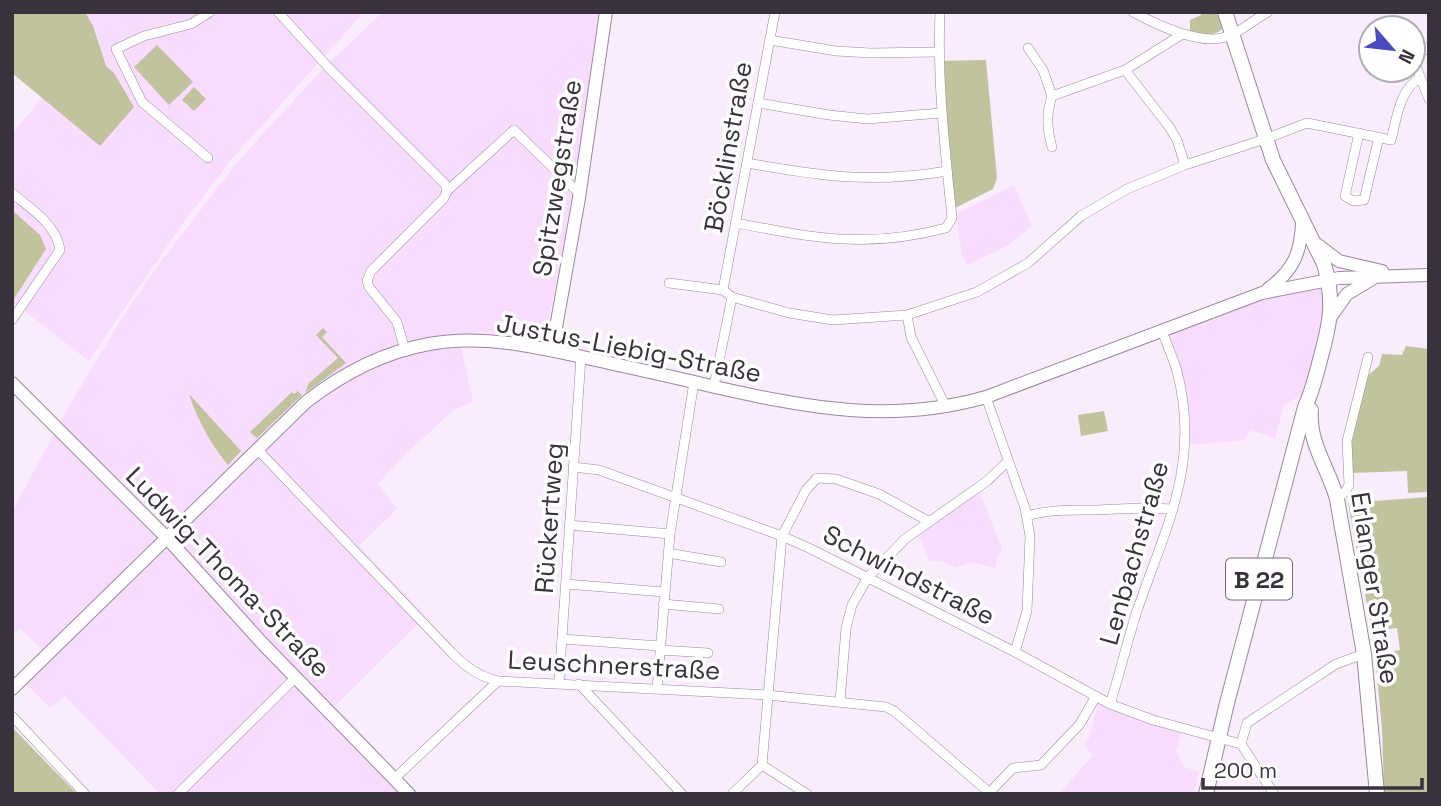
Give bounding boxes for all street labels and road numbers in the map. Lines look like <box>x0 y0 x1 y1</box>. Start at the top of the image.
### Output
street label: Böcklinstraße <box>696 59 760 235</box>
street label: Spitzwegstraße <box>525 77 589 279</box>
street label: Justus-Liebig-Straße <box>494 306 764 390</box>
street label: Rückertweg <box>527 442 571 594</box>
street label: Lenbachstraße <box>1092 457 1176 649</box>
street label: Ludwig-Thoma-Straße <box>118 459 338 685</box>
street label: Erlanger Straße <box>1343 489 1407 687</box>
street label: Schwindstraße <box>817 517 1001 633</box>
road number: B 22 <box>1226 558 1292 600</box>
street label: Leuschnerstraße <box>507 642 721 688</box>

